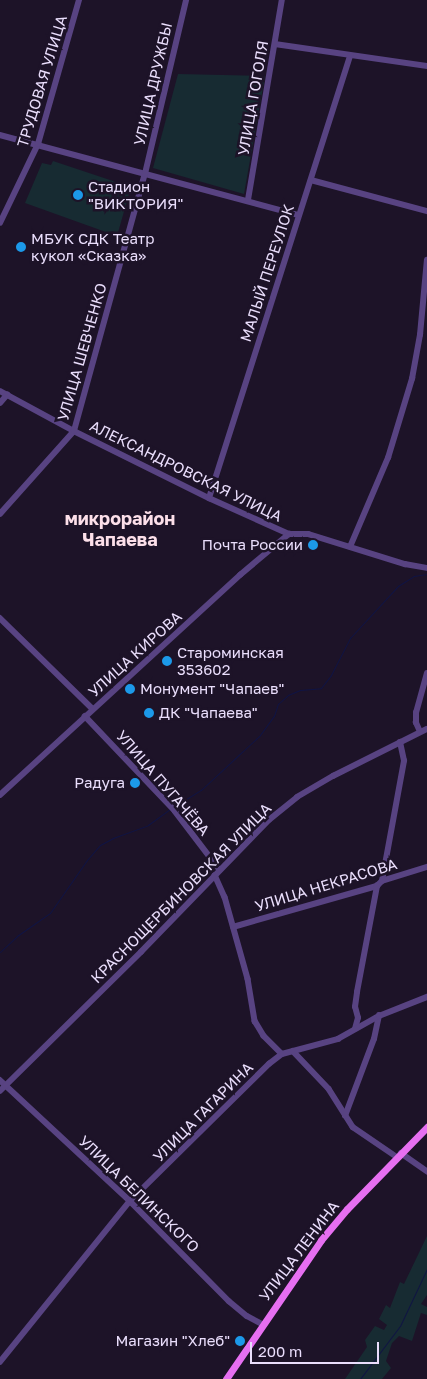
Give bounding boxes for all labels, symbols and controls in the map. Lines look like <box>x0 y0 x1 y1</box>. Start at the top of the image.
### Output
street label: ТРУДОВАЯ УЛИЦА <box>13 13 71 149</box>
street label: УЛИЦА ДРУЖБЫ <box>130 21 176 147</box>
street label: УЛИЦА ГОГОЛЯ <box>234 39 272 157</box>
place label: Стадион "ВИКТОРИЯ" <box>88 177 183 212</box>
marker: Стадион "ВИКТОРИЯ" <box>72 189 84 201</box>
street label: МАЛЫЙ ПЕРЕУЛОК <box>236 202 298 344</box>
place label: МБУК СДК Театр кукол «Сказка» <box>31 229 154 264</box>
marker: МБУК СДК Театр кукол «Сказка» <box>15 241 27 253</box>
street label: УЛИЦА ШЕВЧЕНКО <box>54 281 110 423</box>
street label: АЛЕКСАНДРОВСКАЯ УЛИЦА <box>87 416 285 526</box>
district label: микрорайон Чапаева <box>65 508 175 550</box>
place label: Почта России <box>202 536 303 554</box>
marker: Почта России <box>307 539 319 551</box>
street label: УЛИЦА КИРОВА <box>85 607 185 701</box>
place label: Староминская 353602 <box>177 643 284 678</box>
marker: Староминская 353602 <box>161 655 173 667</box>
place label: Монумент "Чапаев" <box>140 680 284 698</box>
marker: Монумент "Чапаев" <box>124 683 136 695</box>
place label: ДК "Чапаева" <box>159 704 258 722</box>
marker: ДК "Чапаева" <box>143 707 155 719</box>
street label: УЛИЦА ПУГАЧЁВА <box>112 727 214 839</box>
place label: Радуга <box>74 774 125 792</box>
marker: Радуга <box>129 777 141 789</box>
street label: КРАСНОЩЕРБИНОВСКАЯ УЛИЦА <box>87 799 275 987</box>
street label: УЛИЦА НЕКРАСОВА <box>253 855 399 915</box>
street label: УЛИЦА ГАГАРИНА <box>149 1058 257 1166</box>
street label: УЛИЦА БЕЛИНСКОГО <box>75 1132 203 1256</box>
street label: УЛИЦА ЛЕНИНА <box>255 1197 343 1305</box>
place label: Магазин "Хлеб" <box>115 1332 230 1350</box>
scale bar <box>252 1332 381 1364</box>
marker: Магазин "Хлеб" <box>234 1335 246 1347</box>
text: 200 m <box>258 1342 302 1360</box>

